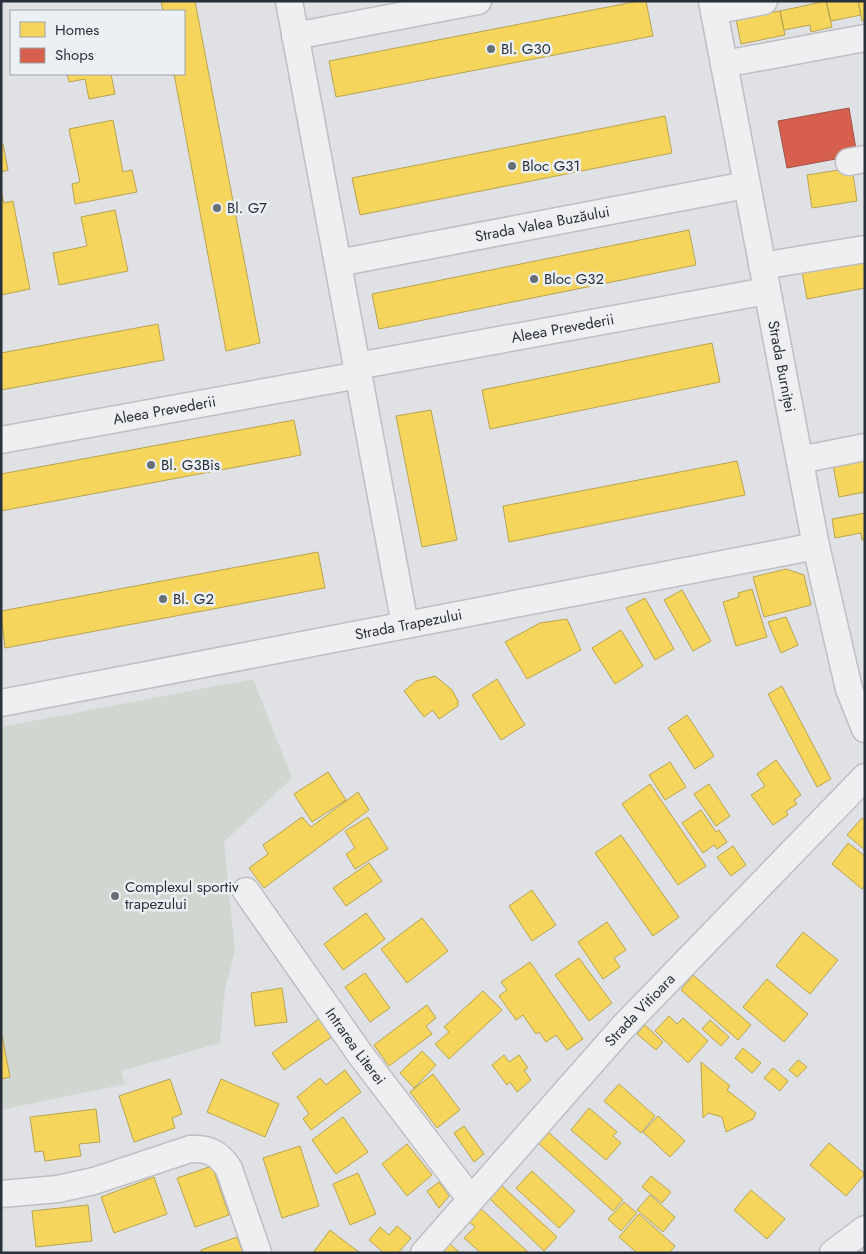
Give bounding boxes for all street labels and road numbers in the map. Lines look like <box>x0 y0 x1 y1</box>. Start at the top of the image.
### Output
street label: Strada Valea Buzăului <box>473 200 611 248</box>
street label: Aleea Prevederii <box>509 308 616 349</box>
street label: Strada Burniței <box>762 319 801 414</box>
street label: Aleea Prevederii <box>111 390 218 430</box>
street label: Strada Trapezului <box>353 603 464 646</box>
street label: Strada Vitioara <box>600 969 680 1051</box>
street label: Intrarea Literei <box>320 1003 391 1090</box>

